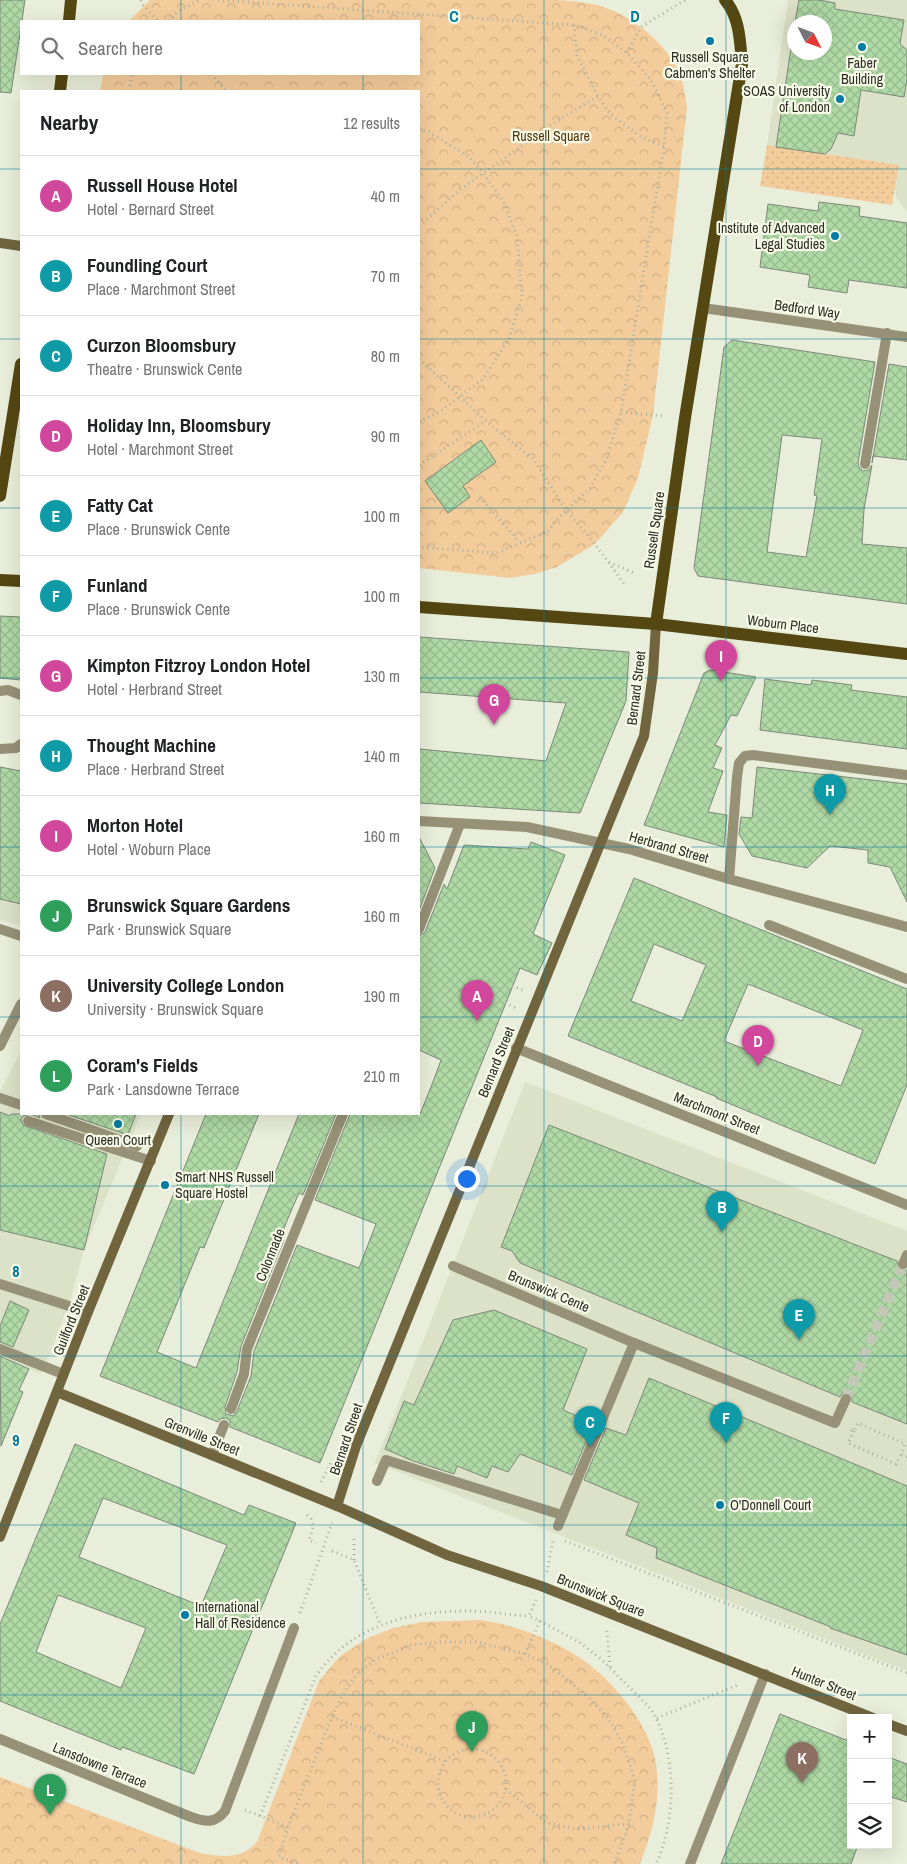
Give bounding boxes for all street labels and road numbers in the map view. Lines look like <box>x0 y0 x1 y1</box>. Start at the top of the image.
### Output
street label: Bedford Way <box>773 295 841 323</box>
street label: Russell Square <box>640 490 668 570</box>
street label: Woburn Place <box>746 611 820 637</box>
street label: Bernard Street <box>623 650 649 726</box>
street label: Herbrand Street <box>627 827 711 867</box>
street label: Bernard Street <box>474 1024 518 1100</box>
street label: Marchmont Street <box>671 1088 763 1138</box>
street label: Colonnade <box>251 1226 289 1284</box>
street label: Brunswick Cente <box>506 1266 592 1316</box>
street label: Guilford Street <box>49 1282 93 1358</box>
street label: Bernard Street <box>325 1401 367 1477</box>
street label: Grenville Street <box>162 1413 242 1459</box>
street label: Brunswick Square <box>554 1569 648 1621</box>
street label: Hunter Street <box>789 1662 859 1704</box>
street label: Lansdowne Terrace <box>50 1738 150 1792</box>

